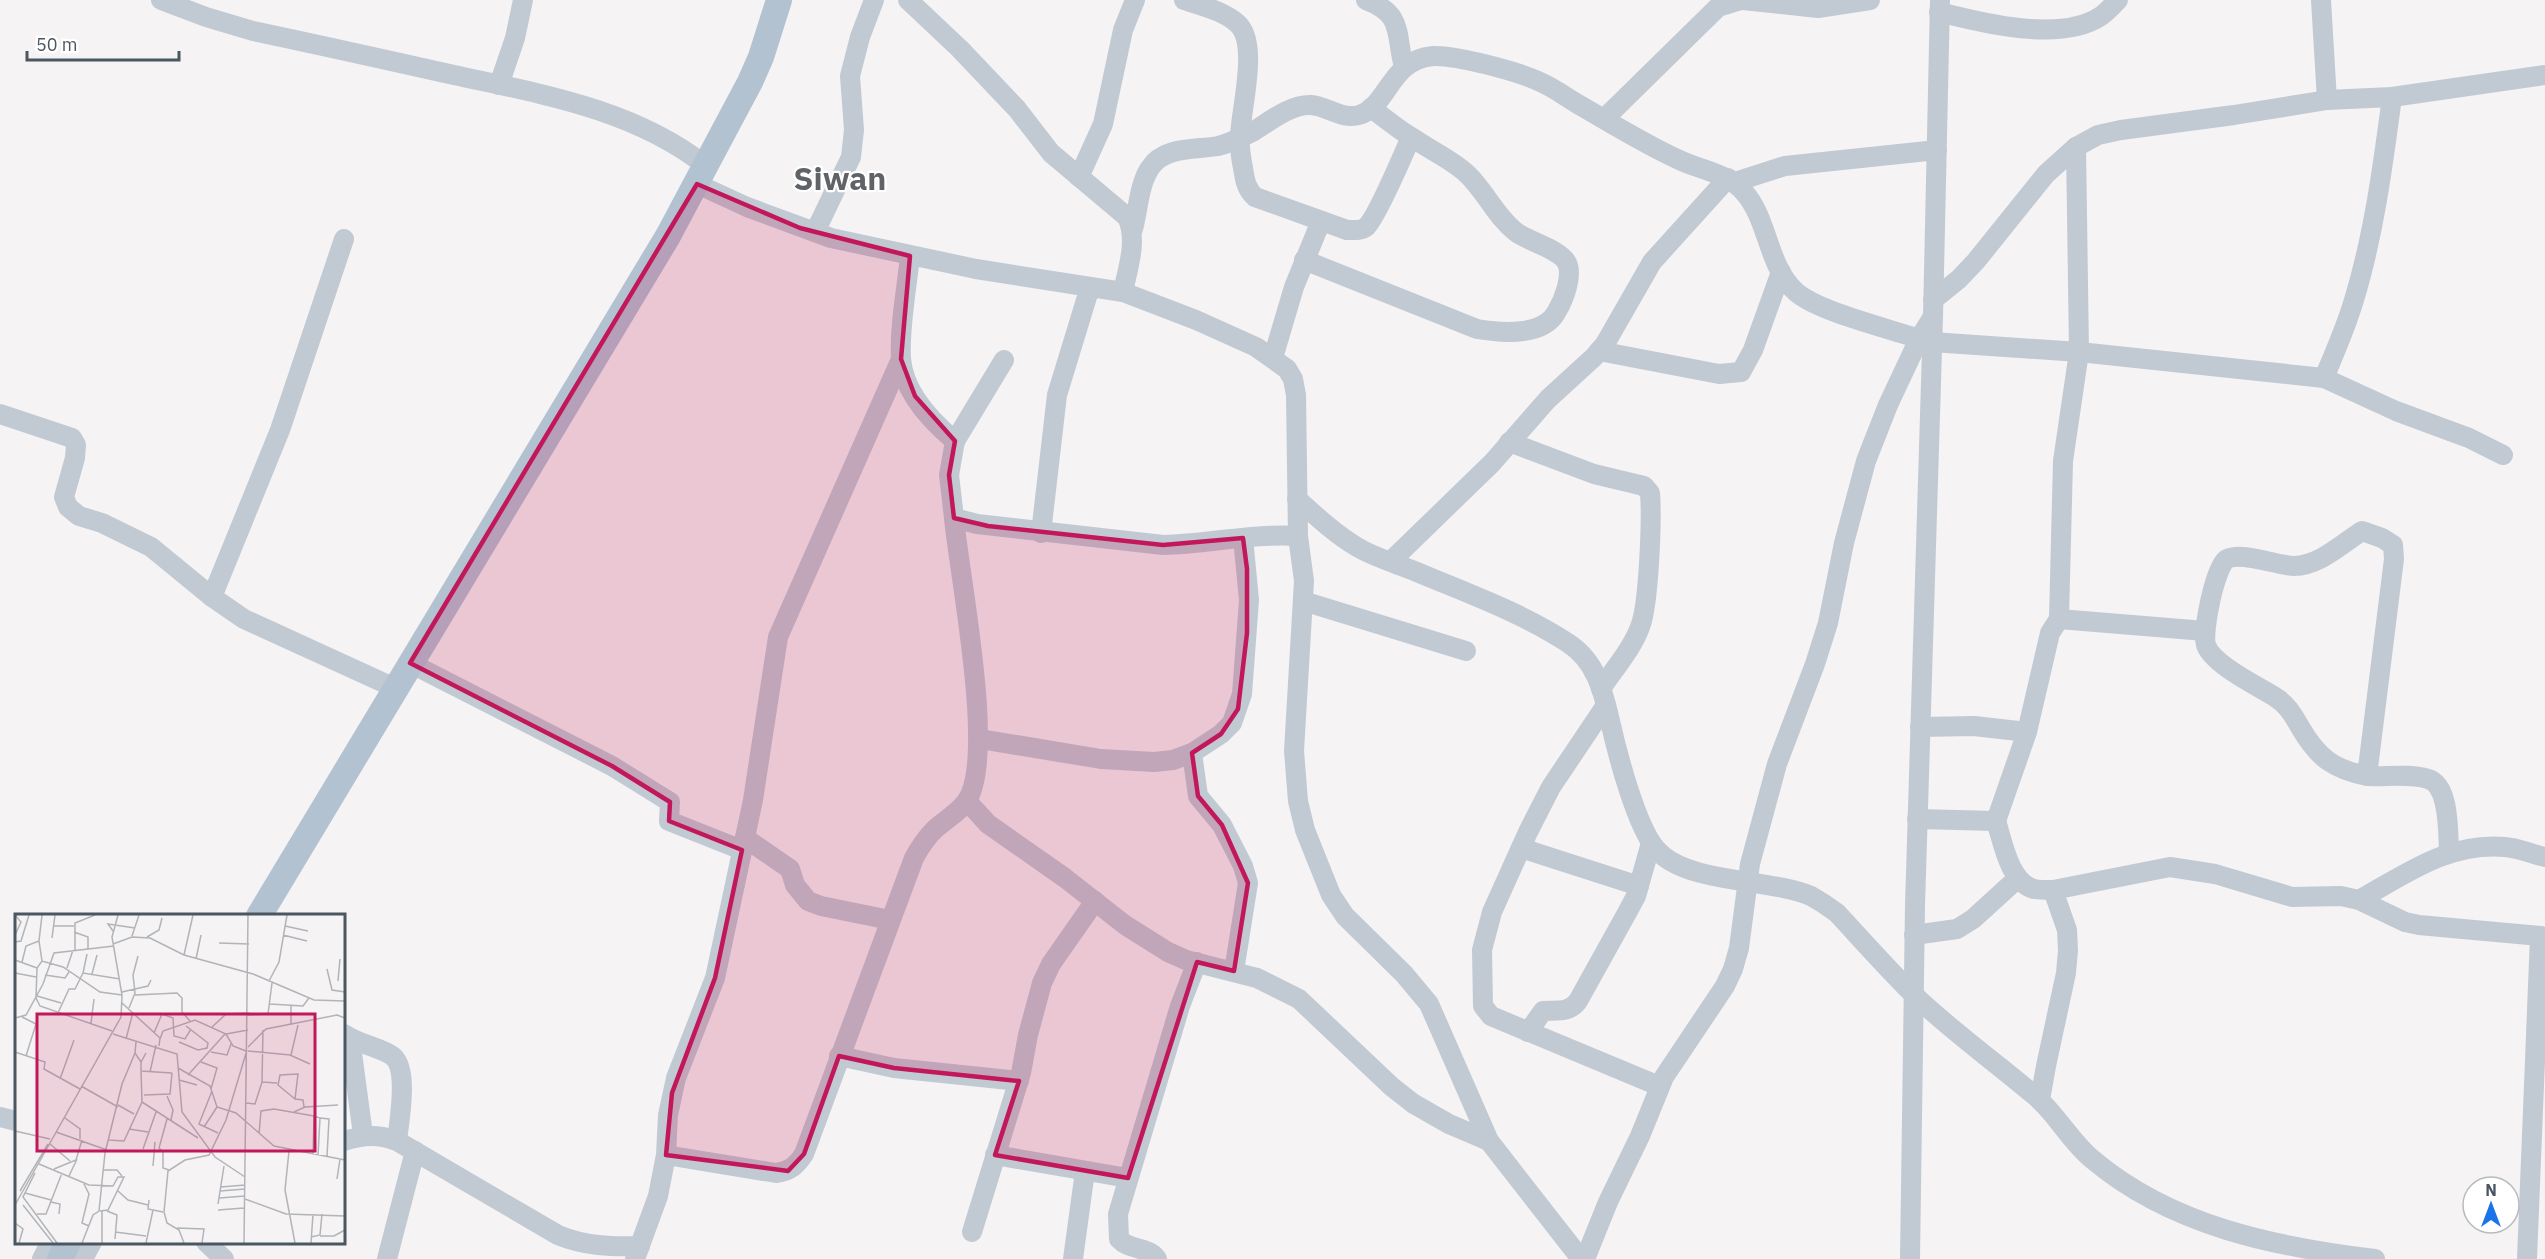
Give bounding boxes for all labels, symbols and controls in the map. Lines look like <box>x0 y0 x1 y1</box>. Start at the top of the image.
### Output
scale bar <box>27 24 178 62</box>
text: 50 m <box>36 33 78 56</box>
district label: Siwan <box>794 157 886 199</box>
inset map <box>15 914 345 1244</box>
north arrow <box>2461 1175 2521 1235</box>
text: N <box>2485 1180 2497 1200</box>

